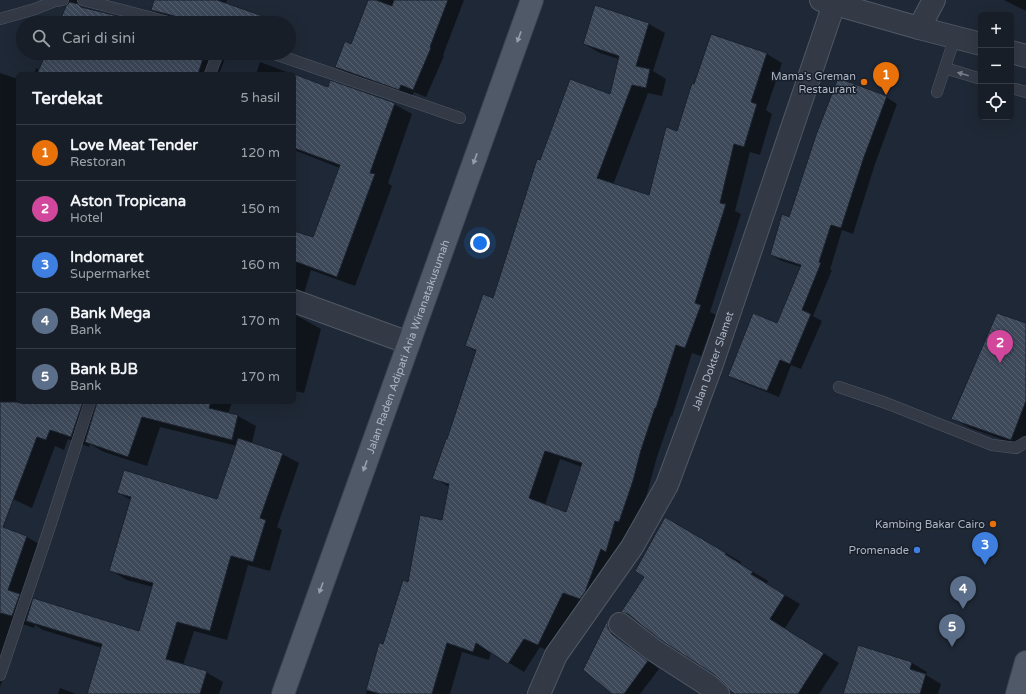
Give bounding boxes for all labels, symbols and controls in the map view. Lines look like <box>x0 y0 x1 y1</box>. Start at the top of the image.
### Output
map controls <box>978 12 1014 120</box>
button: + <box>978 12 1014 48</box>
search box <box>16 16 296 60</box>
icon: search <box>30 27 52 49</box>
text: Cari di sini <box>62 29 135 47</box>
one-way arrow <box>515 31 521 43</box>
button: − <box>978 48 1014 84</box>
pin: 1 <box>873 62 899 95</box>
place label: Mama’s Greman Restaurant <box>771 70 856 96</box>
one-way arrow <box>957 71 969 77</box>
marker: Mama’s Greman Restaurant <box>859 77 869 87</box>
button: locate <box>978 84 1014 120</box>
text: Terdekat <box>32 88 102 109</box>
text: 5 hasil <box>241 90 280 106</box>
text: Love Meat Tender <box>70 136 198 154</box>
text: 1 <box>41 145 49 161</box>
text: 120 m <box>240 145 280 161</box>
text: Restoran <box>70 154 126 170</box>
one-way arrow <box>471 154 477 166</box>
text: Aston Tropicana <box>70 192 186 210</box>
text: 2 <box>41 201 49 217</box>
text: 150 m <box>240 201 280 217</box>
text: Hotel <box>70 210 103 226</box>
your location <box>470 233 490 253</box>
street label: Jalan Raden Adipati Aria Wiranatakusumah <box>364 238 452 456</box>
text: Indomaret <box>70 248 144 266</box>
text: 3 <box>41 257 49 273</box>
text: 160 m <box>240 257 280 273</box>
text: Supermarket <box>70 266 150 282</box>
text: Bank Mega <box>70 304 151 322</box>
street label: Jalan Dokter Slamet <box>689 310 736 412</box>
text: 4 <box>41 313 49 329</box>
text: 170 m <box>240 313 280 329</box>
text: Bank <box>70 322 101 338</box>
pin: 2 <box>987 330 1013 363</box>
text: Bank BJB <box>70 360 138 378</box>
text: 5 <box>41 369 49 385</box>
text: 170 m <box>240 369 280 385</box>
text: Bank <box>70 378 101 394</box>
one-way arrow <box>362 460 368 472</box>
place label: Kambing Bakar Cairo <box>875 518 985 531</box>
marker: Kambing Bakar Cairo <box>988 519 998 529</box>
pin: 3 <box>972 532 998 565</box>
place label: Promenade <box>849 544 909 557</box>
marker: Promenade <box>912 545 922 555</box>
pin: 4 <box>950 576 976 609</box>
one-way arrow <box>318 583 324 595</box>
pin: 5 <box>939 614 965 647</box>

